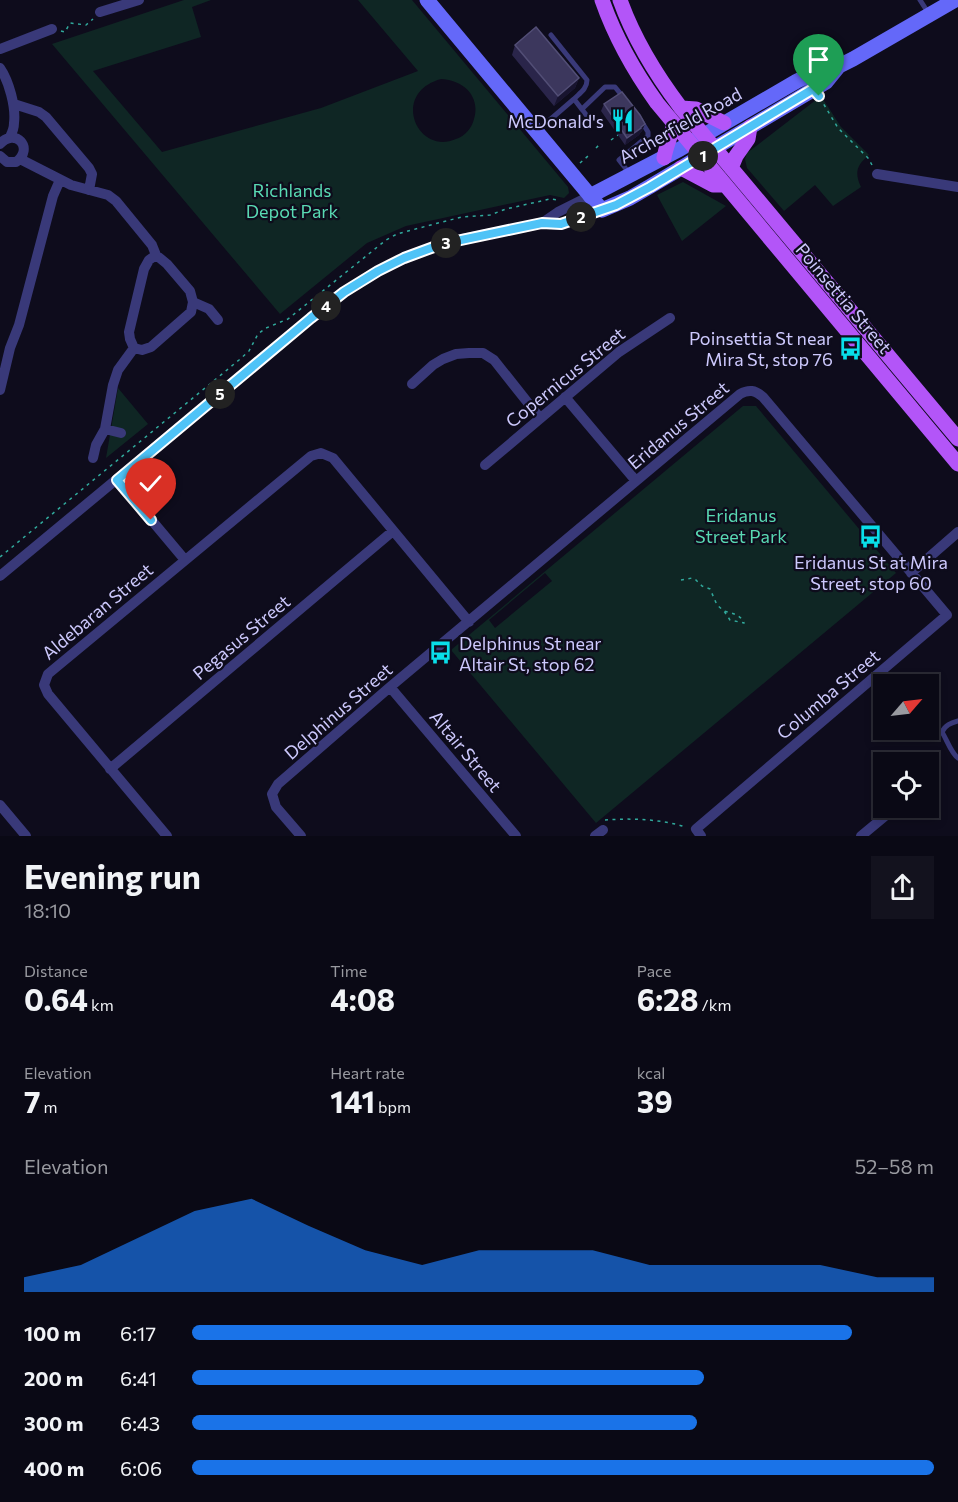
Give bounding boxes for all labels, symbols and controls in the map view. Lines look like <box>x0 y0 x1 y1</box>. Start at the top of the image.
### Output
pin <box>793 34 844 96</box>
icon: arrive <box>802 43 835 76</box>
street label: Archerfield Road <box>615 82 745 168</box>
restaurant icon: McDonald's <box>609 108 635 134</box>
place label: McDonald's <box>507 110 604 132</box>
pin: 1 <box>688 141 718 171</box>
text: 1 <box>699 146 707 165</box>
park label: Richlands Depot Park <box>246 179 338 222</box>
pin: 2 <box>566 202 596 232</box>
text: 2 <box>576 207 586 226</box>
pin: 3 <box>431 228 461 258</box>
text: 3 <box>441 233 451 252</box>
street label: Poinsettia Street <box>791 238 897 358</box>
pin: 4 <box>311 291 341 321</box>
text: 4 <box>321 296 331 315</box>
street label: Copernicus Street <box>501 322 629 432</box>
place label: Poinsettia St near Mira St, stop 76 <box>689 327 833 370</box>
bus stop icon: Poinsettia St near Mira St, stop 76 <box>838 335 864 361</box>
street label: Eridanus Street <box>623 376 733 474</box>
pin: 5 <box>205 379 235 409</box>
text: 5 <box>215 384 225 403</box>
pin <box>125 458 176 520</box>
icon: check <box>134 467 167 500</box>
park label: Eridanus Street Park <box>695 504 787 547</box>
bus stop icon: Eridanus St at Mira Street, stop 60 <box>858 523 884 549</box>
place label: Eridanus St at Mira Street, stop 60 <box>794 551 948 594</box>
street label: Aldebaran Street <box>37 558 157 664</box>
street label: Pegasus Street <box>188 590 294 684</box>
place label: Delphinus St near Altair St, stop 62 <box>459 632 602 675</box>
bus stop icon: Delphinus St near Altair St, stop 62 <box>428 640 454 666</box>
street label: Columba Street <box>772 644 884 744</box>
street label: Delphinus Street <box>280 658 396 764</box>
north arrow <box>873 674 939 740</box>
map controls <box>873 674 939 818</box>
street label: Altair Street <box>425 706 507 796</box>
button: locate <box>873 752 939 818</box>
text: Evening run <box>24 855 201 896</box>
button: share <box>871 856 934 919</box>
text: 18:10 <box>24 898 71 922</box>
text: Distance <box>24 961 88 980</box>
text: Time <box>330 961 367 980</box>
text: Pace <box>637 961 671 980</box>
text: 0.64 <box>24 980 88 1017</box>
text: 4:08 <box>330 980 395 1017</box>
text: 6:28 <box>637 980 699 1017</box>
text: km <box>88 995 114 1014</box>
text: /km <box>699 995 731 1014</box>
text: Elevation <box>24 1063 92 1082</box>
text: Heart rate <box>330 1063 405 1082</box>
text: kcal <box>637 1063 665 1082</box>
text: 7 <box>24 1082 41 1119</box>
text: 141 <box>330 1082 375 1119</box>
text: 39 <box>637 1082 673 1119</box>
text: m <box>41 1097 58 1116</box>
text: bpm <box>375 1097 411 1116</box>
text: Elevation <box>24 1154 109 1178</box>
text: 52–58 m <box>855 1154 934 1178</box>
text: 100 m <box>24 1321 81 1345</box>
text: 6:17 <box>120 1321 156 1345</box>
text: 200 m <box>24 1366 83 1390</box>
text: 6:41 <box>120 1366 157 1390</box>
text: 300 m <box>24 1411 84 1435</box>
text: 6:43 <box>120 1411 160 1435</box>
text: 400 m <box>24 1456 84 1480</box>
text: 6:06 <box>120 1456 162 1480</box>

